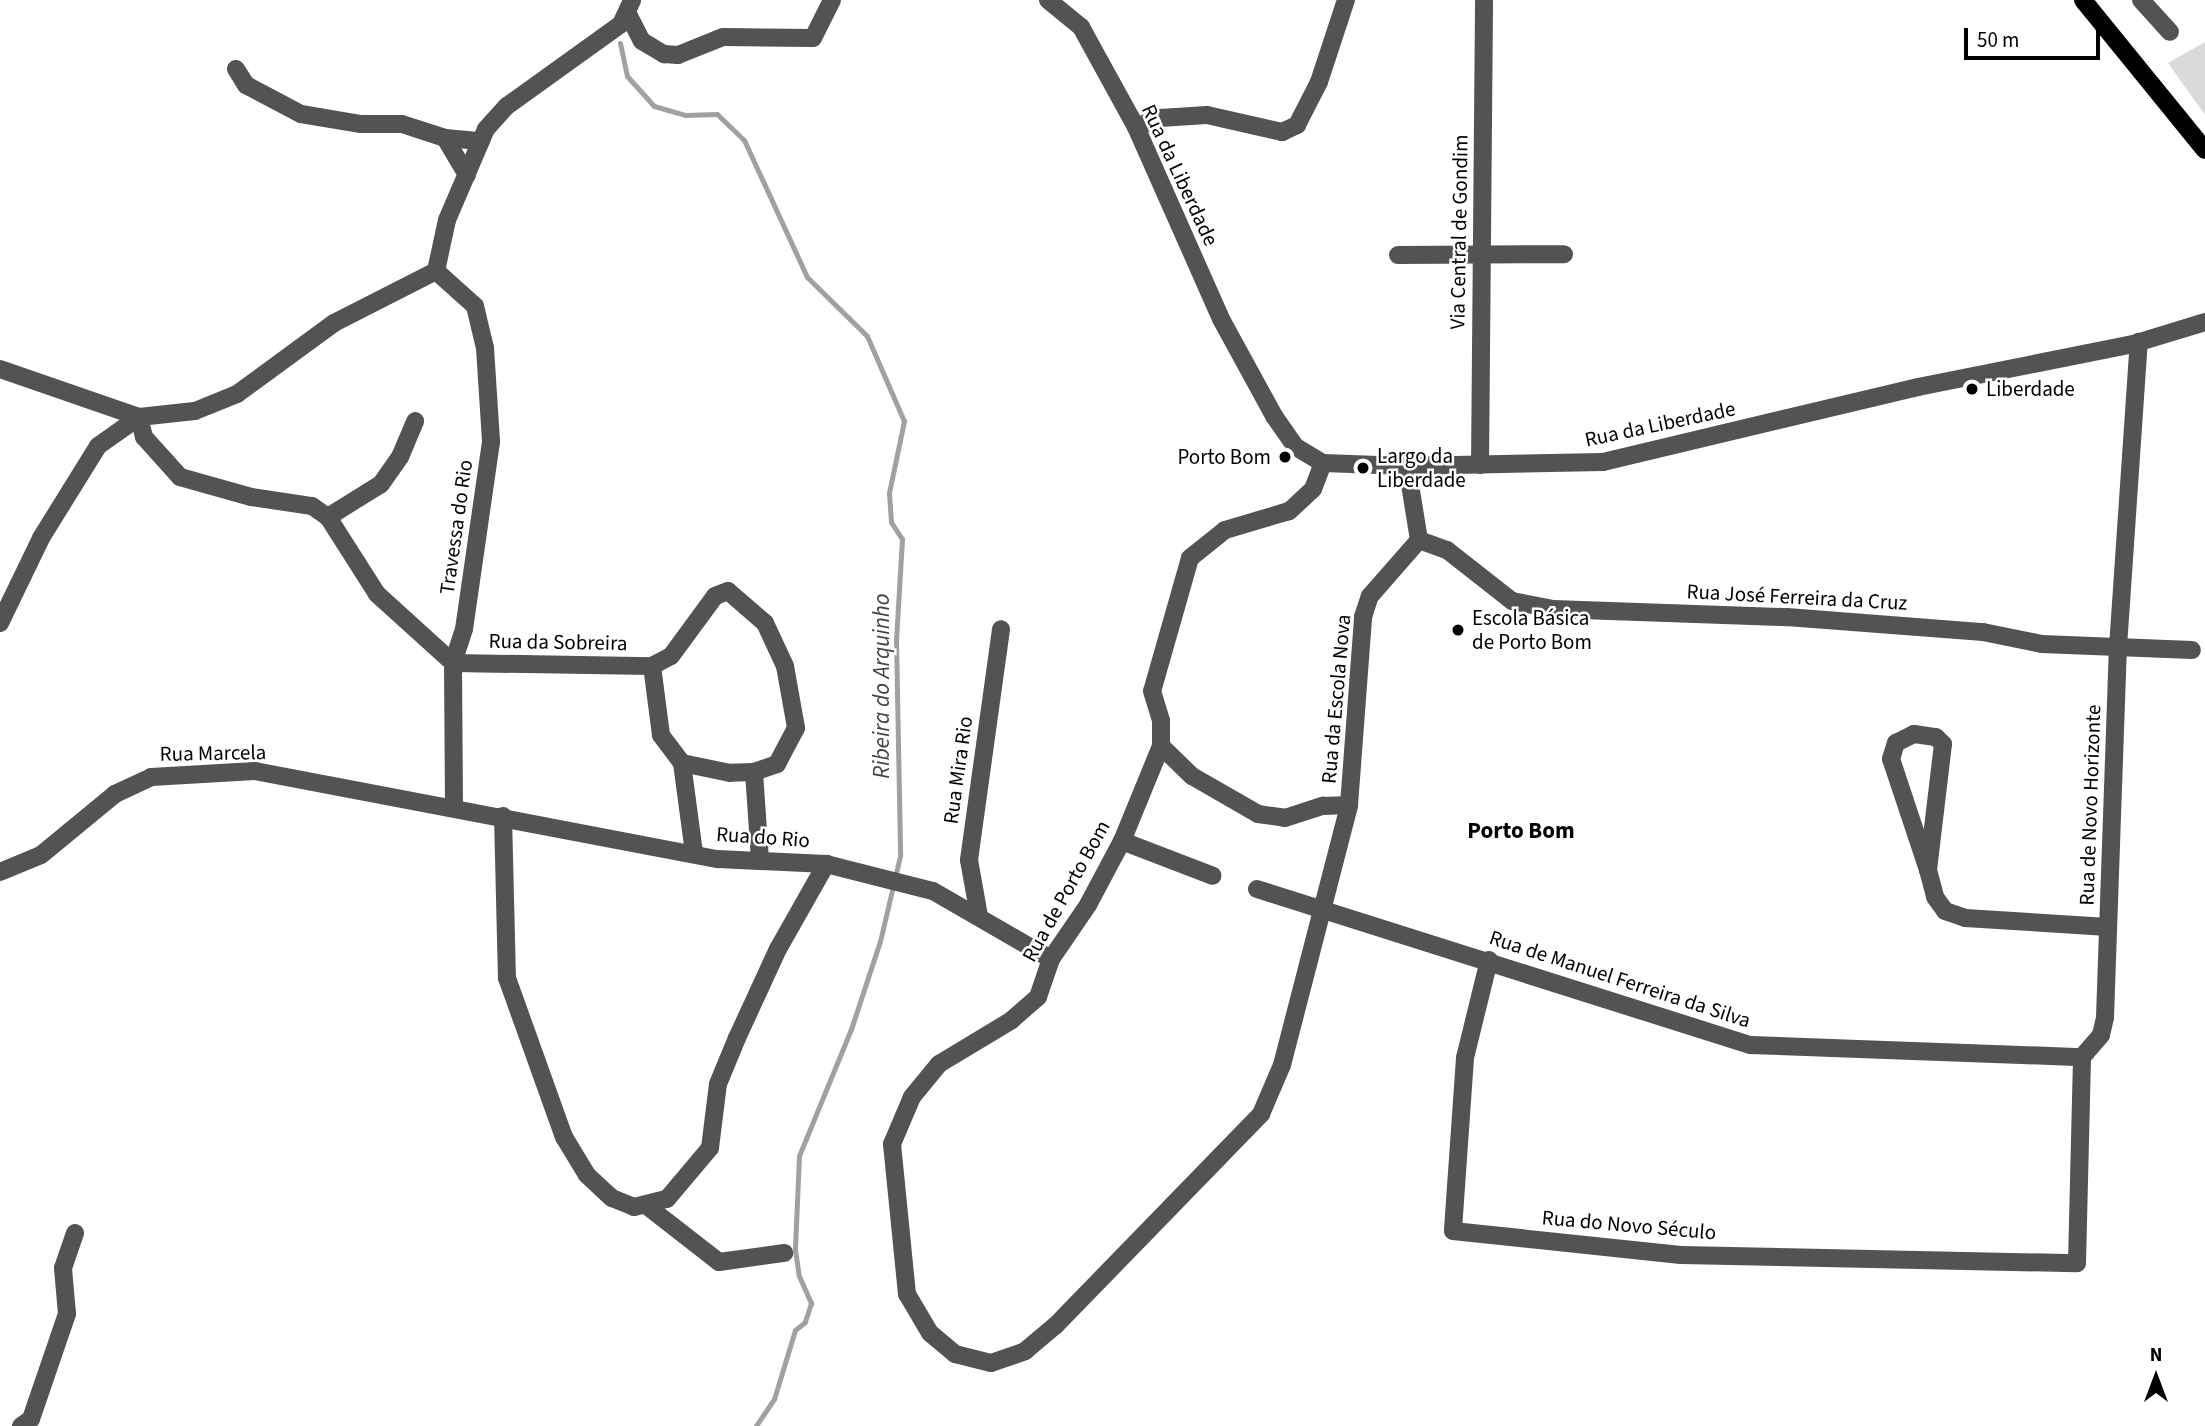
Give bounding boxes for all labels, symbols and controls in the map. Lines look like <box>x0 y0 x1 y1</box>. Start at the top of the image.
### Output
scale bar <box>1967 14 2104 58</box>
text: 50 m <box>1977 25 2019 55</box>
street label: Rua da Liberdade <box>1136 100 1224 250</box>
street label: Via Central de Gondim <box>1445 134 1473 330</box>
place label: Liberdade <box>1986 376 2075 402</box>
marker: Liberdade <box>1964 381 1980 397</box>
street label: Rua da Liberdade <box>1582 396 1738 452</box>
place label: Largo da Liberdade <box>1377 443 1466 493</box>
place label: Porto Bom <box>1177 444 1271 470</box>
marker: Porto Bom <box>1277 449 1293 465</box>
street label: Travessa do Rio <box>434 458 478 596</box>
marker: Largo da Liberdade <box>1355 460 1371 476</box>
street label: Rua José Ferreira da Cruz <box>1686 579 1908 615</box>
water label: Ribeira do Arquinho <box>868 593 896 779</box>
place label: Escola Básica de Porto Bom <box>1472 605 1592 655</box>
street label: Rua da Escola Nova <box>1316 613 1356 785</box>
marker: Escola Básica de Porto Bom <box>1450 622 1466 638</box>
street label: Rua da Sobreira <box>488 628 628 656</box>
street label: Rua de Novo Horizonte <box>2074 704 2106 906</box>
street label: Rua Mira Rio <box>938 714 978 826</box>
street label: Rua Marcela <box>160 739 266 767</box>
street label: Rua de Porto Bom <box>1017 816 1115 966</box>
district label: Porto Bom <box>1467 817 1575 845</box>
street label: Rua do Rio <box>715 821 811 853</box>
street label: Rua de Manuel Ferreira da Silva <box>1486 925 1754 1033</box>
street label: Rua do Novo Século <box>1541 1205 1717 1245</box>
north arrow <box>2121 1342 2191 1412</box>
text: N <box>2150 1342 2162 1369</box>

